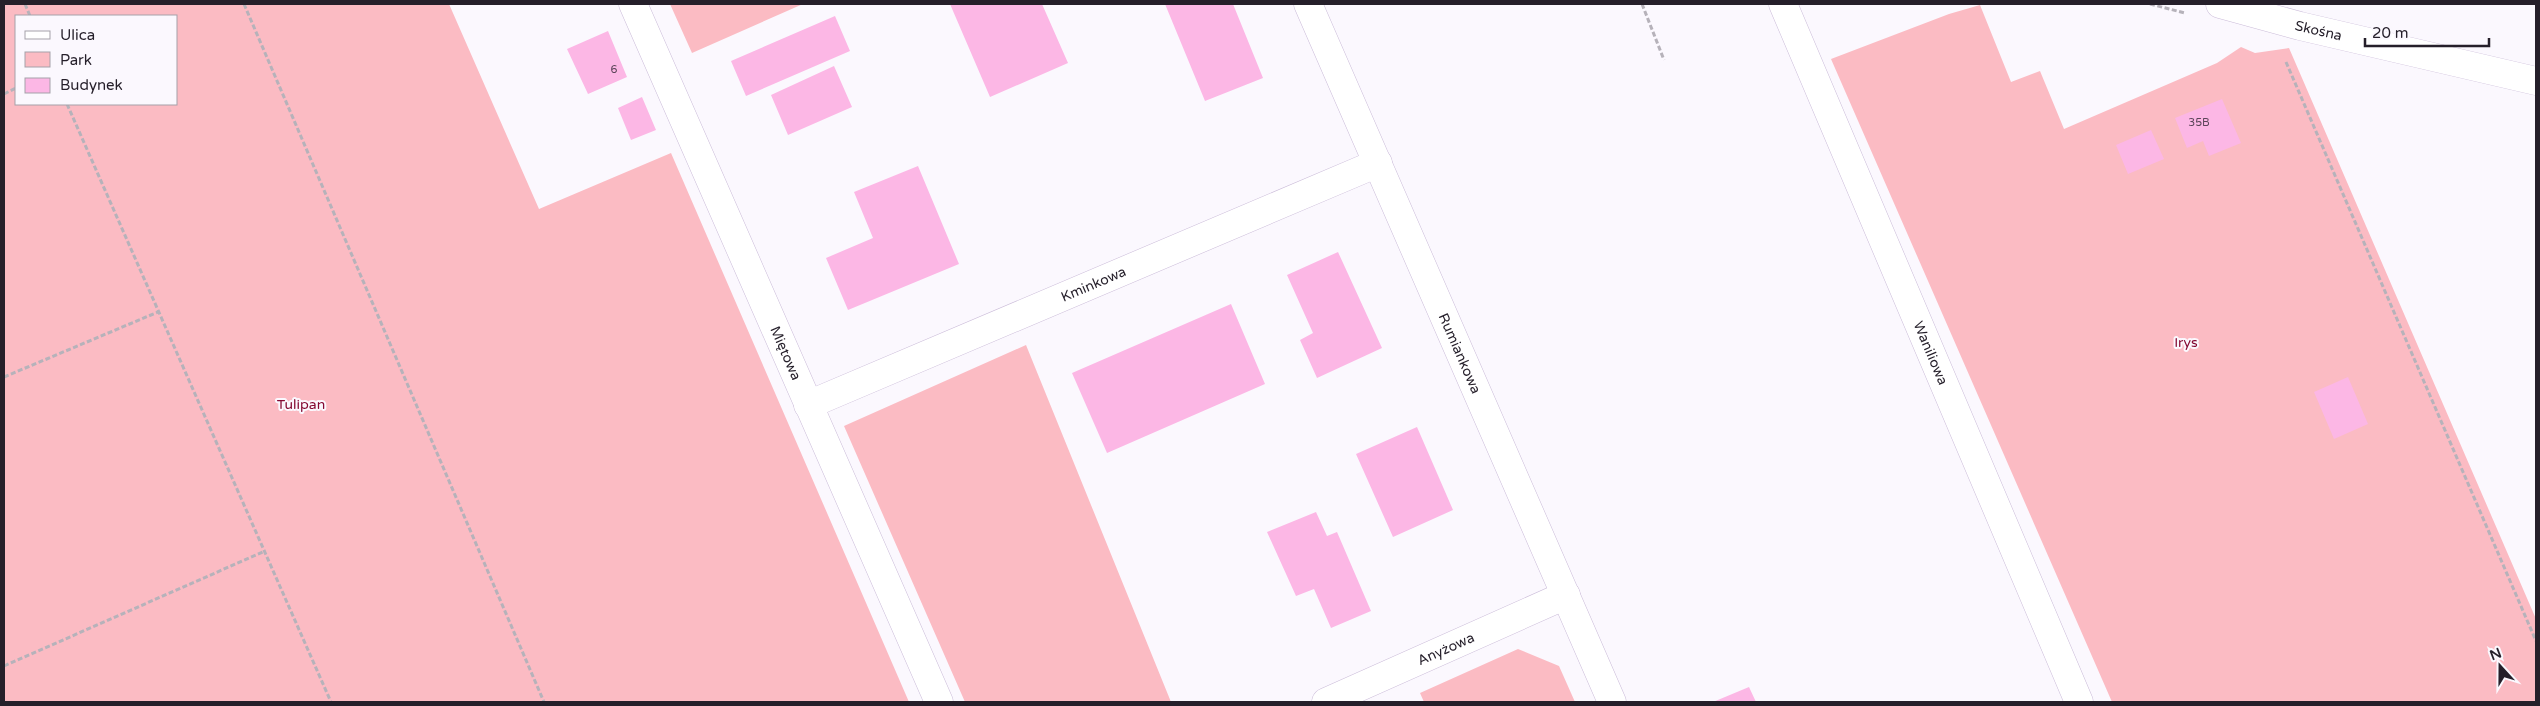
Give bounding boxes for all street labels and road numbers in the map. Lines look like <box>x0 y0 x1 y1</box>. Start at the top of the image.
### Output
street label: Skośna <box>2293 17 2344 44</box>
street label: Kminkowa <box>1058 263 1128 305</box>
street label: Rumiankowa <box>1435 310 1485 396</box>
street label: Waniliowa <box>1910 318 1952 387</box>
street label: Miętowa <box>767 323 805 383</box>
street label: Anyżowa <box>1415 629 1477 669</box>

